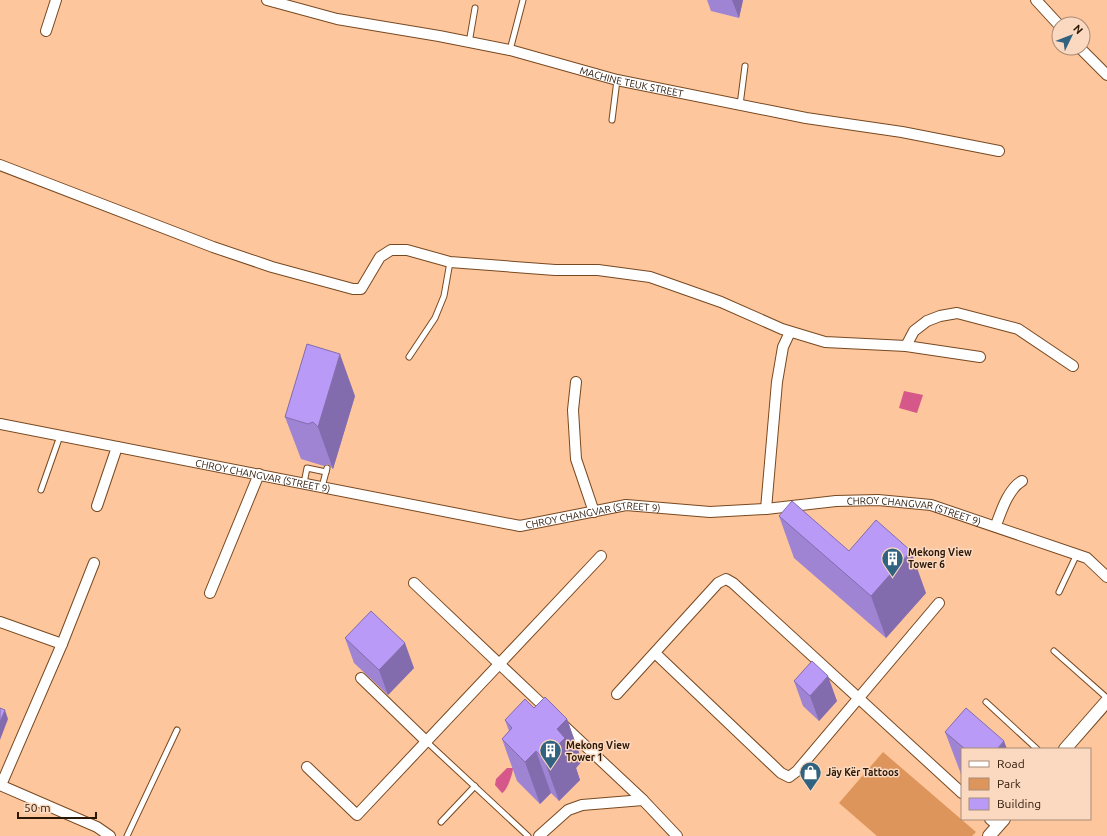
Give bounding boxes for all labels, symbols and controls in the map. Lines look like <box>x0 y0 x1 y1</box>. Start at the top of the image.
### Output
north arrow <box>1051 16 1091 56</box>
text: N <box>1071 22 1086 36</box>
street label: MACHINE TEUK STREET <box>578 64 685 99</box>
street label: CHROY CHANGVAR (STREET 9) <box>195 457 331 494</box>
street label: CHROY CHANGVAR (STREET 9) <box>846 494 983 527</box>
street label: CHROY CHANGVAR (STREET 9) <box>524 499 661 530</box>
building icon: Mekong View Tower 6 <box>880 545 906 578</box>
place label: Mekong View Tower 6 <box>908 547 972 570</box>
building icon: Mekong View Tower 1 <box>537 738 563 771</box>
place label: Mekong View Tower 1 <box>566 740 630 763</box>
legend <box>961 748 1091 820</box>
text: Road <box>997 757 1025 770</box>
shop icon: Jäy Kër Tattoos <box>797 759 823 792</box>
place label: Jäy Kër Tattoos <box>826 767 899 778</box>
text: Park <box>997 777 1021 790</box>
scale bar <box>18 794 96 820</box>
text: Building <box>997 797 1041 810</box>
text: 50 m <box>24 801 51 814</box>

